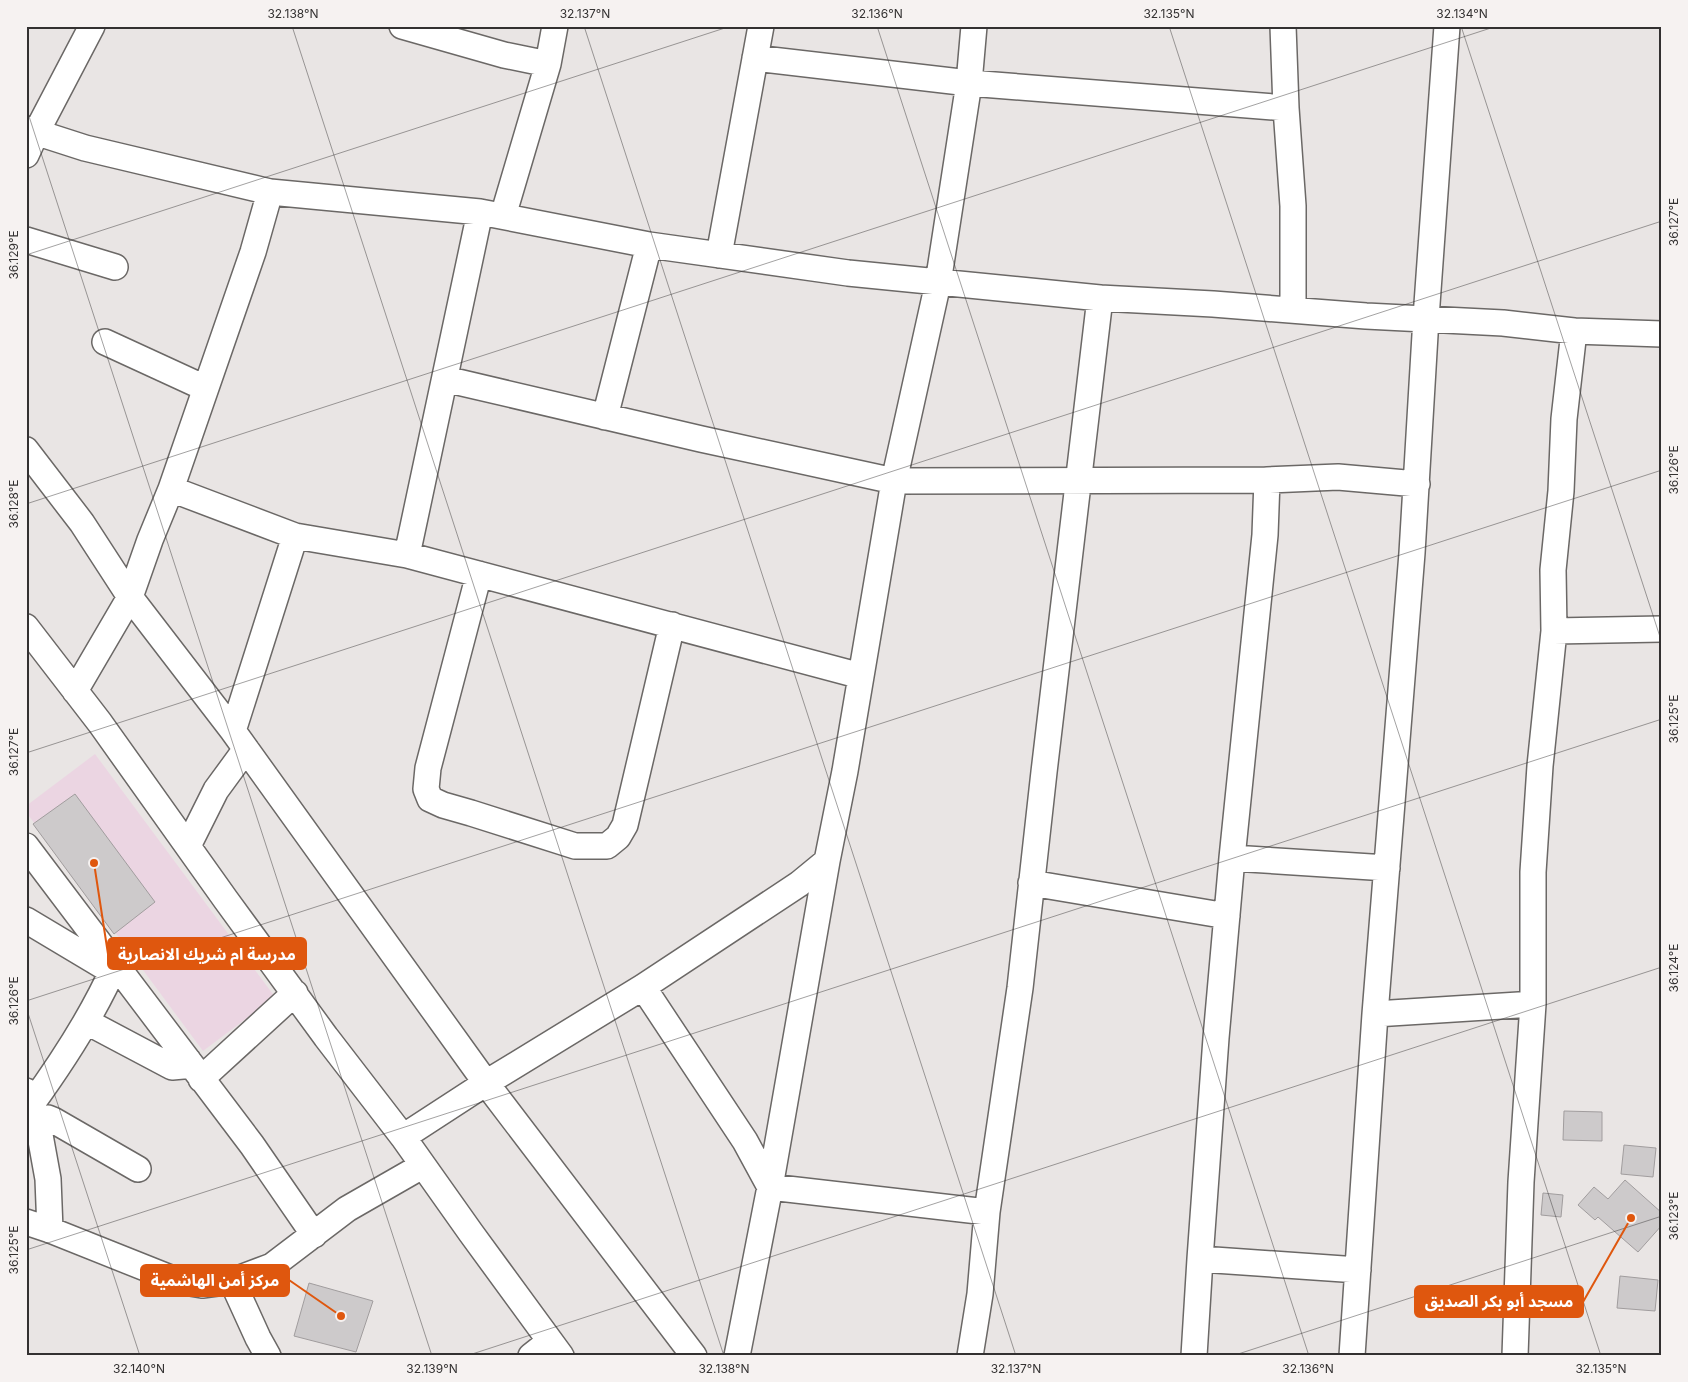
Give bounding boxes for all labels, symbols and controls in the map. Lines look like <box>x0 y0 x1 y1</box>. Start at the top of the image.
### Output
text: 32.138°N <box>267 6 319 21</box>
text: 32.137°N <box>560 6 610 21</box>
text: 32.136°N <box>851 6 903 21</box>
text: 32.135°N <box>1143 6 1195 21</box>
text: 32.134°N <box>1436 6 1488 21</box>
text: 36.127°E <box>1666 198 1681 246</box>
text: 36.129°E <box>6 230 21 280</box>
text: 36.126°E <box>1666 445 1681 495</box>
text: 36.128°E <box>6 480 21 529</box>
text: 36.125°E <box>1666 694 1681 744</box>
text: 36.127°E <box>6 728 21 776</box>
callout: مدرسة ام شريك الانصارية <box>108 938 306 969</box>
text: 36.124°E <box>1666 943 1681 993</box>
text: مدرسة ام شريك الانصارية <box>118 944 296 966</box>
text: 36.126°E <box>6 976 21 1026</box>
text: 36.123°E <box>1666 1192 1681 1240</box>
text: 36.125°E <box>6 1225 21 1275</box>
callout: مركز أمن الهاشمية <box>141 1265 289 1296</box>
text: مركز أمن الهاشمية <box>151 1270 279 1290</box>
callout: مسجد أبو بكر الصديق <box>1415 1286 1583 1317</box>
text: مسجد أبو بكر الصديق <box>1425 1291 1573 1312</box>
text: 32.140°N <box>113 1361 165 1376</box>
text: 32.139°N <box>406 1361 458 1376</box>
text: 32.138°N <box>698 1361 750 1376</box>
text: 32.137°N <box>991 1361 1041 1376</box>
text: 32.136°N <box>1282 1361 1334 1376</box>
text: 32.135°N <box>1575 1361 1627 1376</box>

